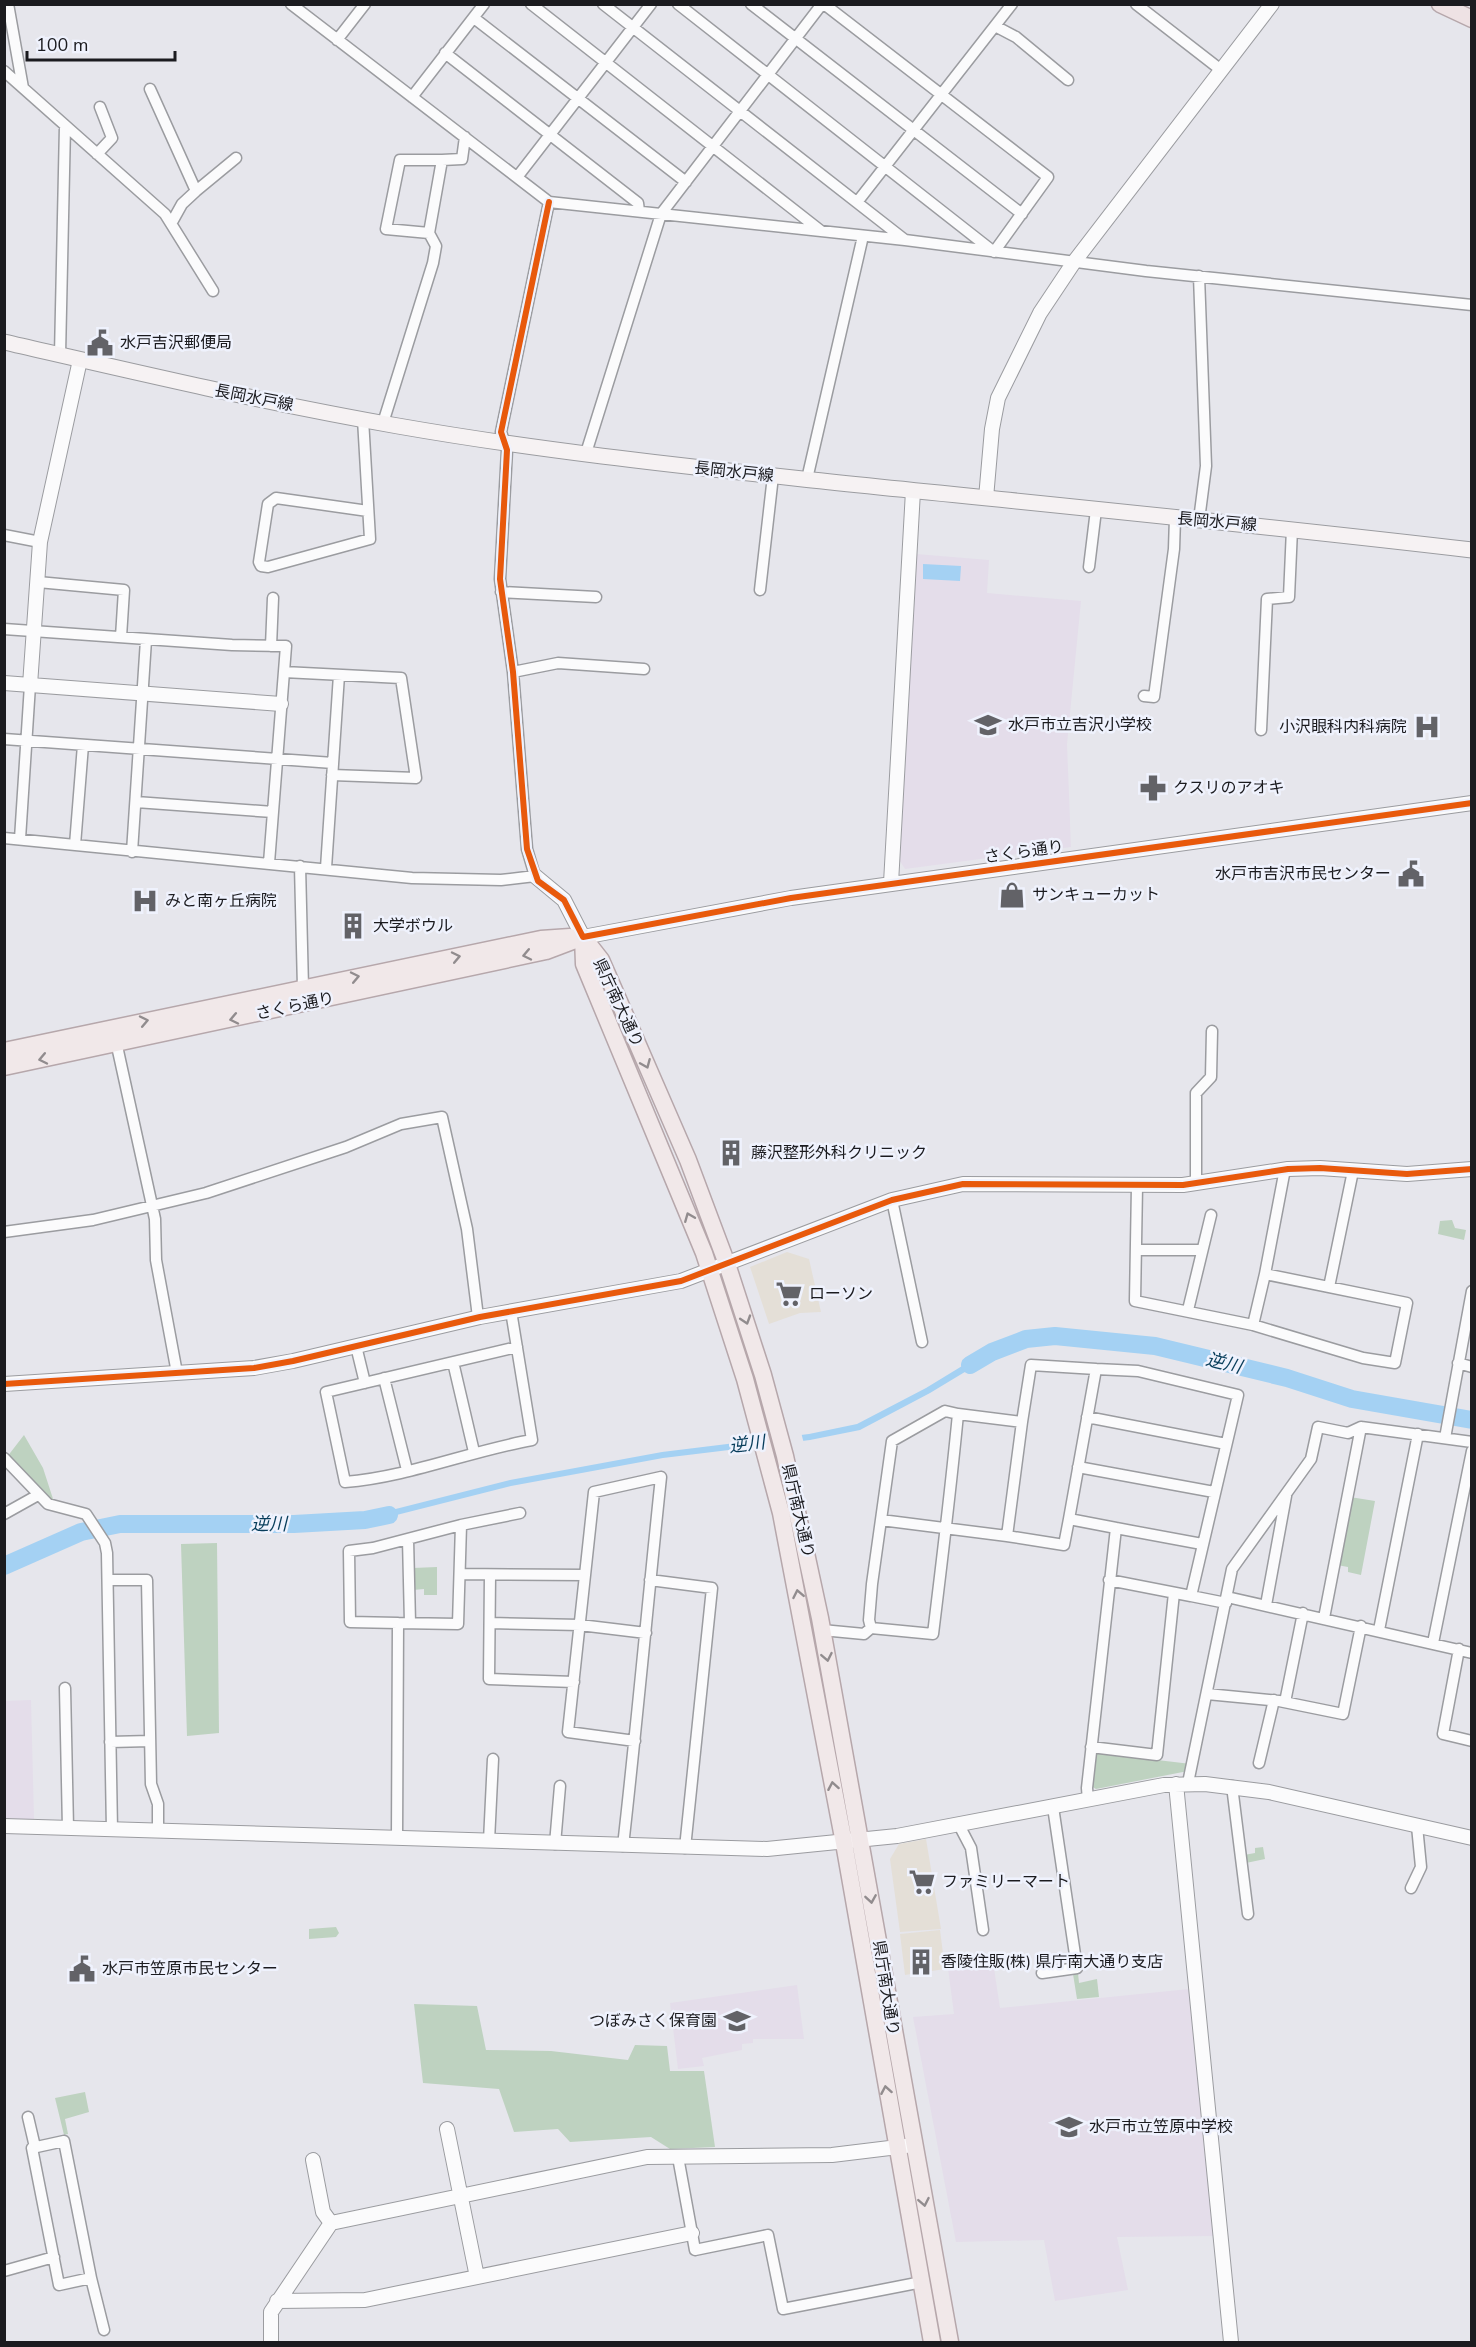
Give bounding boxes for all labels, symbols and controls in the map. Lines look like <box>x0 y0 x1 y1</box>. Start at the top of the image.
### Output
scale bar <box>27 24 176 62</box>
text: 100 m <box>36 33 88 57</box>
public building icon: 水戸吉沢郵便局 <box>85 328 115 358</box>
place label: 水戸吉沢郵便局 <box>120 332 232 354</box>
street label: 長岡水戸線 <box>213 380 295 416</box>
street label: 長岡水戸線 <box>693 457 775 487</box>
street label: 長岡水戸線 <box>1176 508 1258 536</box>
school or university icon: 水戸市立吉沢小学校 <box>973 710 1003 740</box>
hospital icon: 小沢眼科内科病院 <box>1412 712 1442 742</box>
place label: 水戸市立吉沢小学校 <box>1008 714 1152 736</box>
place label: 小沢眼科内科病院 <box>1279 716 1407 738</box>
pharmacy icon: クスリのアオキ <box>1138 773 1168 803</box>
place label: クスリのアオキ <box>1173 777 1285 799</box>
street label: さくら通り <box>983 836 1065 868</box>
public building icon: 水戸市吉沢市民センター <box>1396 859 1426 889</box>
place label: 水戸市吉沢市民センター <box>1215 863 1391 885</box>
shop icon: サンキューカット <box>997 880 1027 910</box>
place label: サンキューカット <box>1032 884 1160 906</box>
hospital icon: みと南ヶ丘病院 <box>130 886 160 916</box>
place label: みと南ヶ丘病院 <box>165 890 277 912</box>
building icon: 大学ボウル <box>338 911 368 941</box>
place label: 大学ボウル <box>373 915 453 937</box>
one-way arrow <box>523 948 533 961</box>
one-way arrow <box>450 951 460 964</box>
street label: 県庁南大通り <box>588 955 648 1051</box>
one-way arrow <box>350 972 360 985</box>
street label: さくら通り <box>254 987 336 1025</box>
one-way arrow <box>229 1012 239 1025</box>
one-way arrow <box>139 1016 149 1029</box>
one-way arrow <box>39 1052 49 1065</box>
one-way arrow <box>639 1057 651 1068</box>
building icon: 藤沢整形外科クリニック <box>716 1138 746 1168</box>
place label: 藤沢整形外科クリニック <box>751 1142 927 1164</box>
one-way arrow <box>684 1212 696 1223</box>
supermarket icon: ローソン <box>774 1279 804 1309</box>
place label: ローソン <box>809 1283 873 1305</box>
one-way arrow <box>738 1314 751 1325</box>
water label: 逆川 <box>1204 1347 1246 1379</box>
water label: 逆川 <box>728 1430 768 1458</box>
street label: 県庁南大通り <box>776 1462 820 1560</box>
water label: 逆川 <box>251 1512 289 1536</box>
one-way arrow <box>792 1589 805 1599</box>
one-way arrow <box>820 1651 833 1661</box>
one-way arrow <box>827 1781 840 1791</box>
supermarket icon: ファミリーマート <box>907 1867 937 1897</box>
place label: ファミリーマート <box>942 1871 1070 1893</box>
one-way arrow <box>865 1894 877 1903</box>
street label: 県庁南大通り <box>868 1939 904 2037</box>
building icon: 香陵住販(株) 県庁南大通り支店 <box>906 1947 936 1977</box>
place label: 香陵住販(株) 県庁南大通り支店 <box>941 1951 1163 1973</box>
public building icon: 水戸市笠原市民センター <box>67 1954 97 1984</box>
place label: 水戸市笠原市民センター <box>102 1958 278 1980</box>
school or university icon: つぼみさく保育園 <box>722 2006 752 2036</box>
place label: つぼみさく保育園 <box>589 2010 717 2032</box>
one-way arrow <box>880 2085 893 2095</box>
school or university icon: 水戸市立笠原中学校 <box>1054 2112 1084 2142</box>
place label: 水戸市立笠原中学校 <box>1089 2116 1233 2138</box>
one-way arrow <box>917 2197 930 2207</box>

